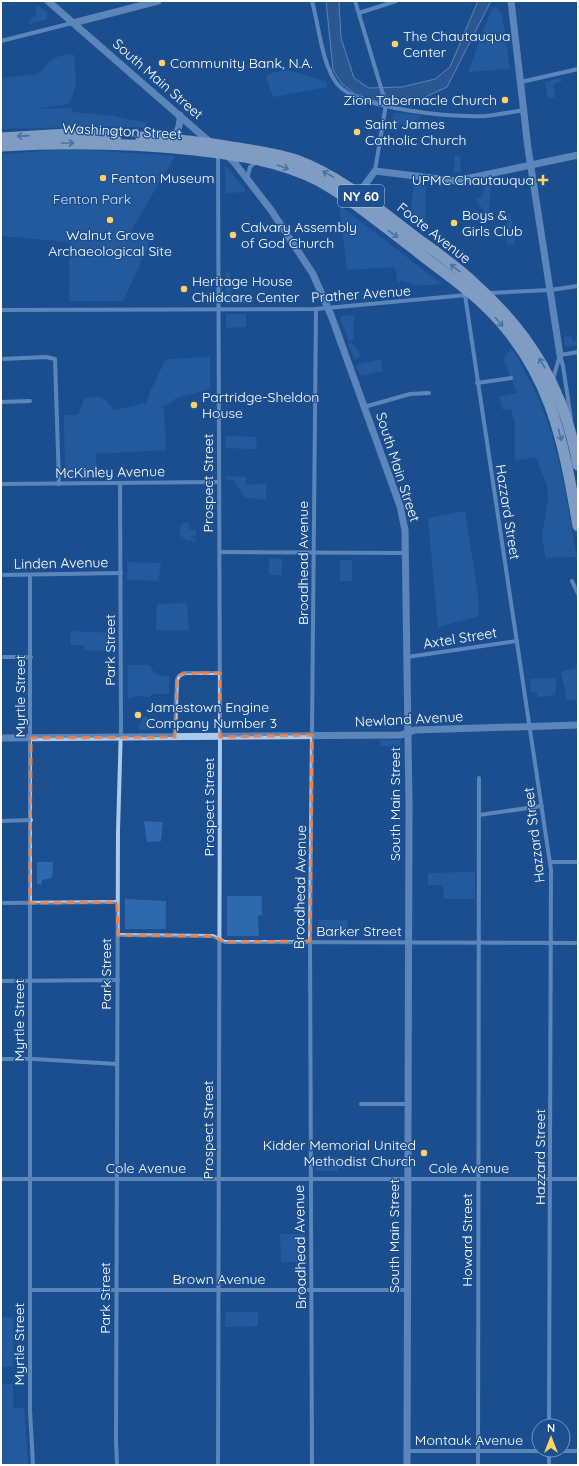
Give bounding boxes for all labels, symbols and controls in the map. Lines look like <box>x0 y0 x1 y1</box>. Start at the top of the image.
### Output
place label: The Chautauqua Center <box>403 27 511 61</box>
street label: South Main Street <box>109 35 207 123</box>
marker: The Chautauqua Center <box>390 39 400 49</box>
place label: Community Bank, N.A. <box>170 54 313 72</box>
marker: Community Bank, N.A. <box>157 58 167 68</box>
place label: Zion Tabernacle Church <box>343 91 497 109</box>
marker: Zion Tabernacle Church <box>500 95 510 105</box>
place label: Saint James Catholic Church <box>365 115 466 149</box>
street label: Washington Street <box>62 119 182 143</box>
marker: Saint James Catholic Church <box>352 127 362 137</box>
one-way arrow <box>17 133 30 140</box>
one-way arrow <box>61 139 74 147</box>
one-way arrow <box>277 163 289 171</box>
place label: Fenton Museum <box>111 169 215 187</box>
one-way arrow <box>322 170 334 177</box>
place label: UPMC Chautauqua <box>412 171 534 189</box>
marker: Fenton Museum <box>98 173 108 183</box>
marker: UPMC Chautauqua <box>537 174 549 186</box>
road number: NY 60 <box>338 185 384 207</box>
park label: Fenton Park <box>53 190 131 208</box>
street label: Foote Avenue <box>393 199 475 268</box>
place label: Boys & Girls Club <box>462 206 522 240</box>
marker: Walnut Grove Archaeological Site <box>105 215 115 225</box>
place label: Calvary Assembly of God Church <box>241 218 357 252</box>
marker: Boys & Girls Club <box>449 218 459 228</box>
place label: Walnut Grove Archaeological Site <box>48 226 172 260</box>
marker: Calvary Assembly of God Church <box>228 230 238 240</box>
one-way arrow <box>388 230 399 238</box>
one-way arrow <box>449 264 460 272</box>
place label: Heritage House Childcare Center <box>192 272 300 306</box>
street label: Prather Avenue <box>311 282 411 306</box>
marker: Heritage House Childcare Center <box>179 284 189 294</box>
one-way arrow <box>494 317 503 327</box>
one-way arrow <box>537 357 545 369</box>
place label: Partridge-Sheldon House <box>202 388 319 422</box>
marker: Partridge-Sheldon House <box>189 400 199 410</box>
street label: South Main Street <box>372 410 424 524</box>
one-way arrow <box>557 428 564 441</box>
street label: Prospect Street <box>199 433 217 532</box>
street label: McKinley Avenue <box>55 462 165 482</box>
street label: Hazzard Street <box>492 463 524 561</box>
street label: Broadhead Avenue <box>294 501 312 625</box>
street label: Linden Avenue <box>13 553 109 573</box>
street label: Park Street <box>101 614 119 686</box>
street label: Axtel Street <box>422 623 498 653</box>
street label: Myrtle Street <box>11 654 29 737</box>
place label: Jamestown Engine Company Number 3 <box>146 698 277 732</box>
street label: Newland Avenue <box>354 707 464 731</box>
marker: Jamestown Engine Company Number 3 <box>133 710 143 720</box>
street label: South Main Street <box>386 747 404 861</box>
street label: Prospect Street <box>200 757 218 856</box>
street label: Hazzard Street <box>519 786 549 884</box>
street label: Broadhead Avenue <box>290 825 310 949</box>
street label: Barker Street <box>316 922 402 940</box>
street label: Park Street <box>97 938 115 1010</box>
street label: Myrtle Street <box>10 978 28 1061</box>
street label: Prospect Street <box>199 1080 217 1179</box>
street label: Hazzard Street <box>531 1109 549 1205</box>
place label: Kidder Memorial United Methodist Church <box>263 1136 416 1170</box>
marker: Kidder Memorial United Methodist Church <box>419 1148 429 1158</box>
street label: Cole Avenue <box>106 1159 186 1177</box>
street label: Cole Avenue <box>429 1159 509 1177</box>
street label: South Main Street <box>385 1179 403 1293</box>
street label: Broadhead Avenue <box>290 1185 310 1309</box>
street label: Howard Street <box>458 1193 476 1287</box>
street label: Park Street <box>96 1262 114 1334</box>
street label: Brown Avenue <box>173 1270 266 1288</box>
street label: Myrtle Street <box>10 1302 28 1385</box>
north arrow <box>531 1418 571 1458</box>
text: N <box>547 1421 555 1435</box>
street label: Montauk Avenue <box>415 1431 523 1449</box>

